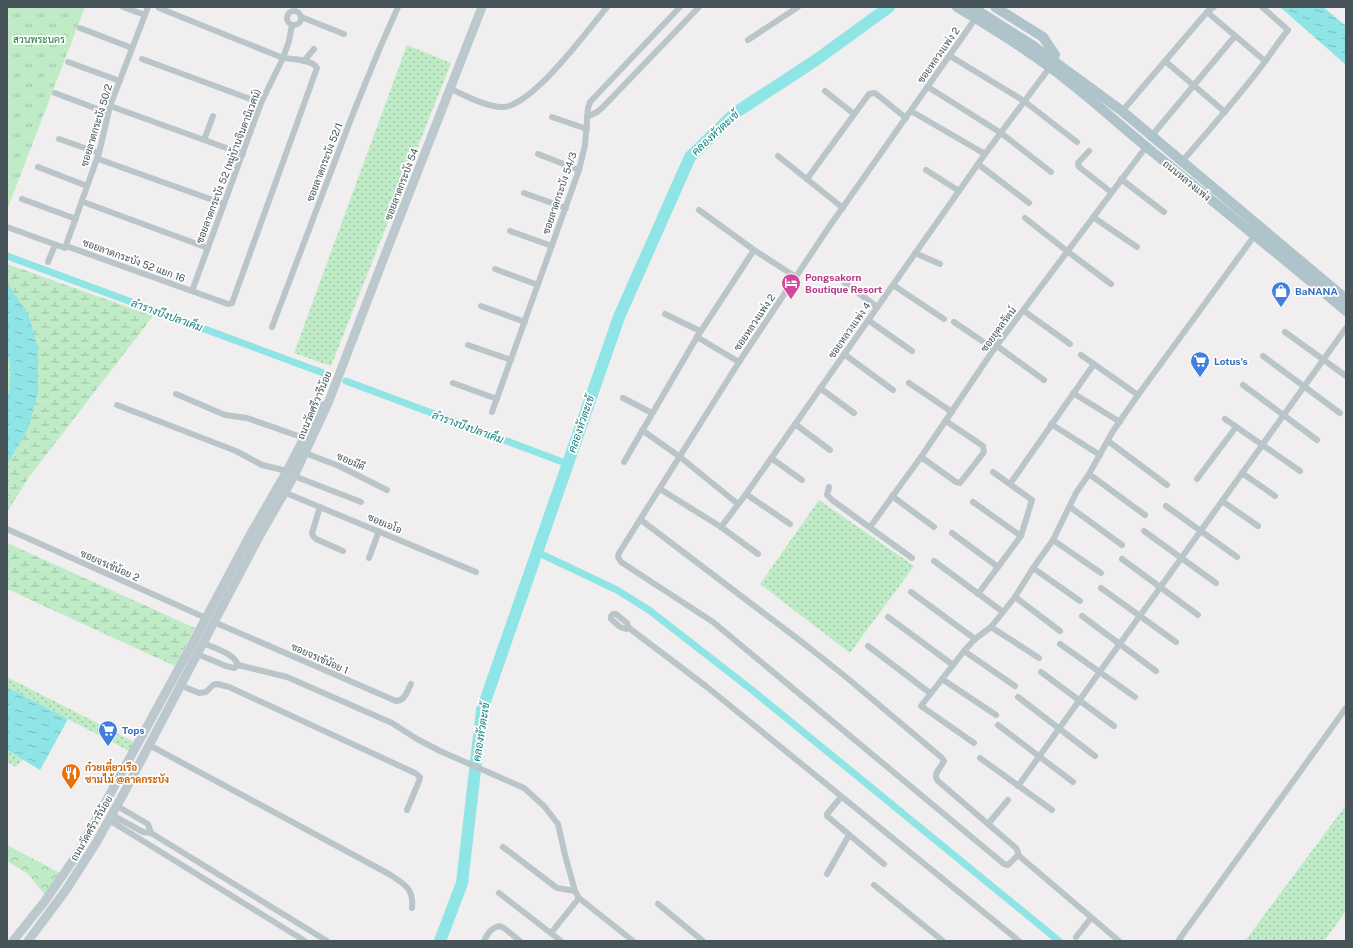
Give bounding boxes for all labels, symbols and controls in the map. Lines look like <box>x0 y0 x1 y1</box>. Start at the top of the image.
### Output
street label: ซอยหลวงแพ่ง 2 <box>914 25 962 85</box>
park label: สวนพระนคร <box>13 33 65 45</box>
street label: ซอยลาดกระบัง 50/2 <box>78 82 114 168</box>
street label: ซอยลาดกระบัง 52 (หมู่บ้านจินดานิเวศน์) <box>192 87 265 246</box>
water label: คลองหัวตะเข้ <box>688 106 742 158</box>
street label: ซอยลาดกระบัง 52/1 <box>303 121 345 203</box>
street label: ซอยลาดกระบัง 54 <box>382 146 420 222</box>
street label: ซอยลาดกระบัง 54/3 <box>539 150 579 236</box>
street label: ถนนหลวงแพ่ง <box>1161 157 1213 203</box>
street label: ซอยลาดกระบัง 52 แยก 16 <box>81 236 187 284</box>
place label: Pongsakorn Boutique Resort <box>805 271 882 295</box>
hotel icon: Pongsakorn Boutique Resort <box>780 272 802 300</box>
shop icon: BaNANA <box>1270 280 1292 308</box>
place label: BaNANA <box>1295 285 1338 297</box>
street label: ซอยหลวงแพ่ง 2 <box>731 291 777 353</box>
water label: ลำรางบึงปลาเค็ม <box>130 294 206 334</box>
street label: ซอยหลวงแพ่ง 4 <box>825 300 873 360</box>
street label: ซอยยุคลรัตน์ <box>977 304 1020 355</box>
supermarket icon: Lotus's <box>1189 350 1211 378</box>
place label: Lotus's <box>1214 355 1248 367</box>
street label: ถนนวัดศรีวารีน้อย <box>294 369 334 441</box>
water label: คลองหัวตะเข้ <box>565 392 597 454</box>
water label: ลำรางบึงปลาเค็ม <box>431 406 507 446</box>
street label: ซอยมีดี <box>335 449 367 473</box>
street label: ซอยเอโอ <box>366 510 404 536</box>
street label: ซอยจรเข้น้อย 2 <box>79 547 141 583</box>
street label: ซอยจรเข้น้อย 1 <box>289 640 351 676</box>
water label: คลองหัวตะเข้ <box>469 700 492 762</box>
supermarket icon: Tops <box>97 719 119 747</box>
place label: Tops <box>122 724 144 736</box>
place label: ก๋วยเตี๋ยวเรือ ชามไม้ @ลาดกระบัง <box>85 758 169 785</box>
restaurant icon: ก๋วยเตี๋ยวเรือ ชามไม้ @ลาดกระบัง <box>60 762 82 790</box>
street label: ถนนวัดศรีวารีน้อย <box>67 793 115 863</box>

